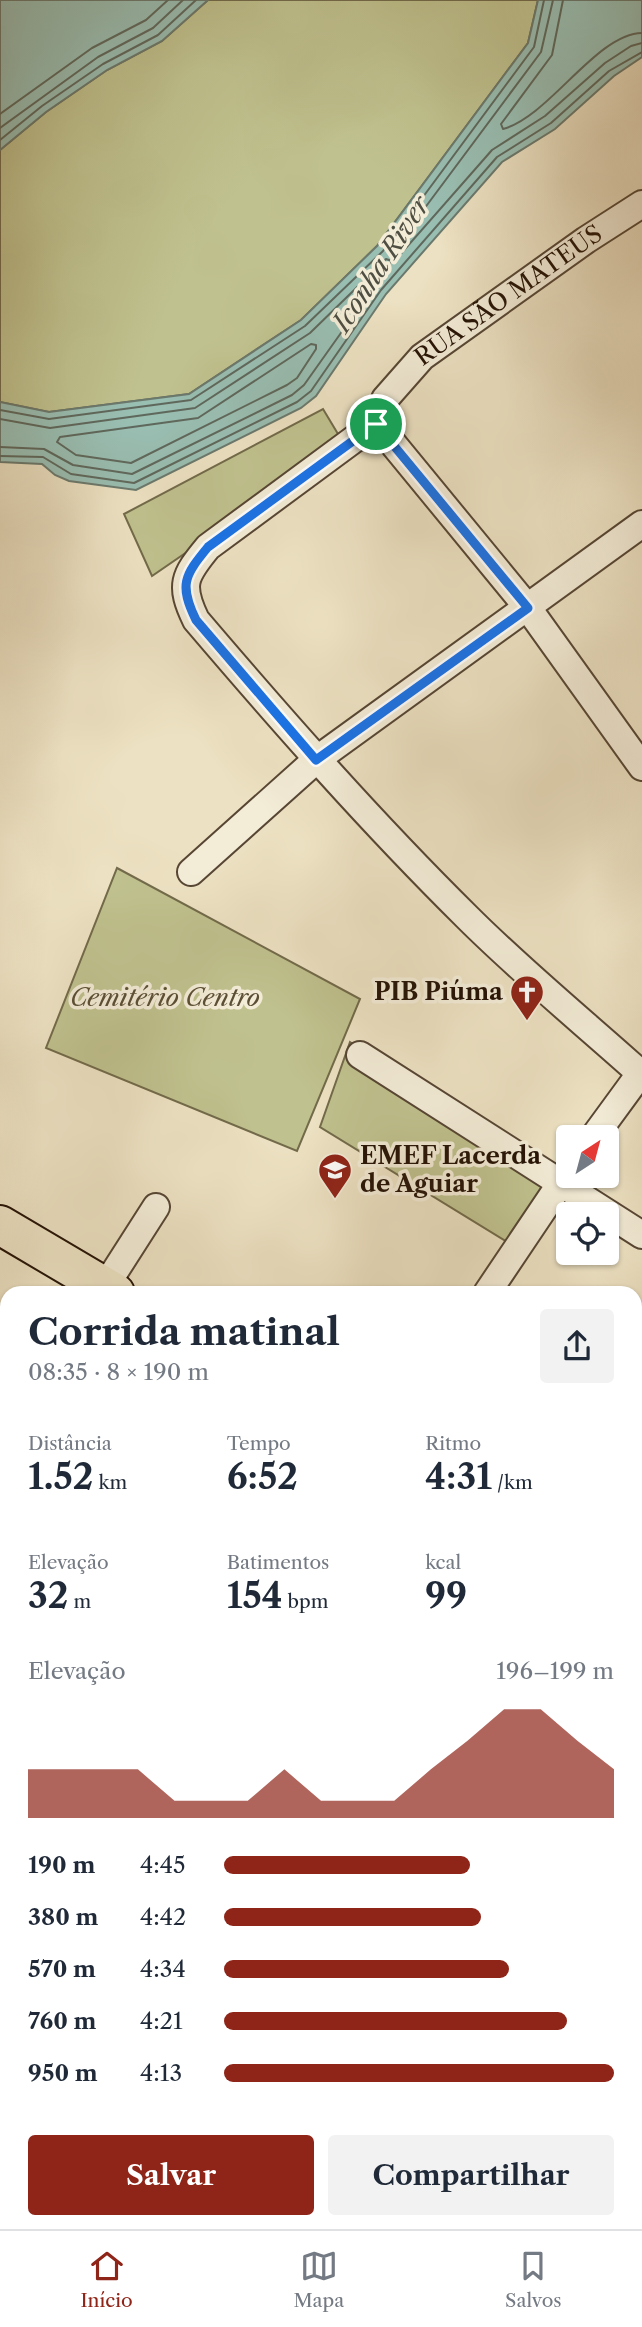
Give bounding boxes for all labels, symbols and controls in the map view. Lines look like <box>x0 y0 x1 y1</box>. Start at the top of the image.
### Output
water label: Iconha River <box>324 189 438 340</box>
street label: RUA SÃO MATEUS <box>409 219 607 372</box>
pin <box>346 394 406 454</box>
icon: arrive <box>357 405 395 443</box>
church icon: PIB Piúma <box>508 973 546 1022</box>
place label: PIB Piúma <box>374 977 504 1006</box>
park label: Cemitério Centro <box>70 983 260 1012</box>
north arrow <box>556 1125 620 1188</box>
map controls <box>556 1125 619 1265</box>
place label: EMEF Lacerda de Aguiar <box>360 1141 542 1198</box>
school or university icon: EMEF Lacerda de Aguiar <box>316 1151 354 1200</box>
button: locate <box>556 1202 619 1265</box>
text: Corrida matinal <box>28 1308 340 1355</box>
button: share <box>540 1309 614 1383</box>
text: 08:35 · 8 × 190 m <box>28 1358 209 1386</box>
text: Distância <box>28 1432 112 1455</box>
text: Tempo <box>227 1432 291 1455</box>
text: Ritmo <box>425 1432 481 1455</box>
text: 1.52 <box>28 1455 93 1498</box>
text: 6:52 <box>227 1455 298 1498</box>
text: 4:31 <box>425 1455 492 1498</box>
text: km <box>93 1471 127 1494</box>
text: /km <box>492 1471 533 1494</box>
text: Elevação <box>28 1551 109 1574</box>
text: Batimentos <box>227 1551 329 1574</box>
text: kcal <box>425 1551 461 1574</box>
text: 32 <box>28 1574 68 1617</box>
text: 154 <box>227 1574 282 1617</box>
text: 99 <box>425 1574 467 1617</box>
text: m <box>68 1590 91 1613</box>
text: bpm <box>282 1590 328 1613</box>
text: Elevação <box>28 1657 126 1685</box>
text: 196–199 m <box>496 1657 614 1685</box>
text: 190 m <box>28 1851 95 1879</box>
text: 4:45 <box>140 1851 186 1879</box>
text: 380 m <box>28 1903 99 1931</box>
text: 4:42 <box>140 1903 186 1931</box>
text: 570 m <box>28 1955 96 1983</box>
text: 4:34 <box>140 1955 186 1983</box>
text: 760 m <box>28 2007 97 2035</box>
text: 4:21 <box>140 2007 183 2035</box>
text: 950 m <box>28 2059 98 2087</box>
text: 4:13 <box>140 2059 182 2087</box>
button: Salvar <box>28 2135 314 2215</box>
button: Compartilhar <box>328 2135 614 2215</box>
tab: Início <box>80 2247 133 2312</box>
tab: Mapa <box>293 2247 344 2312</box>
tab: Salvos <box>505 2247 562 2312</box>

